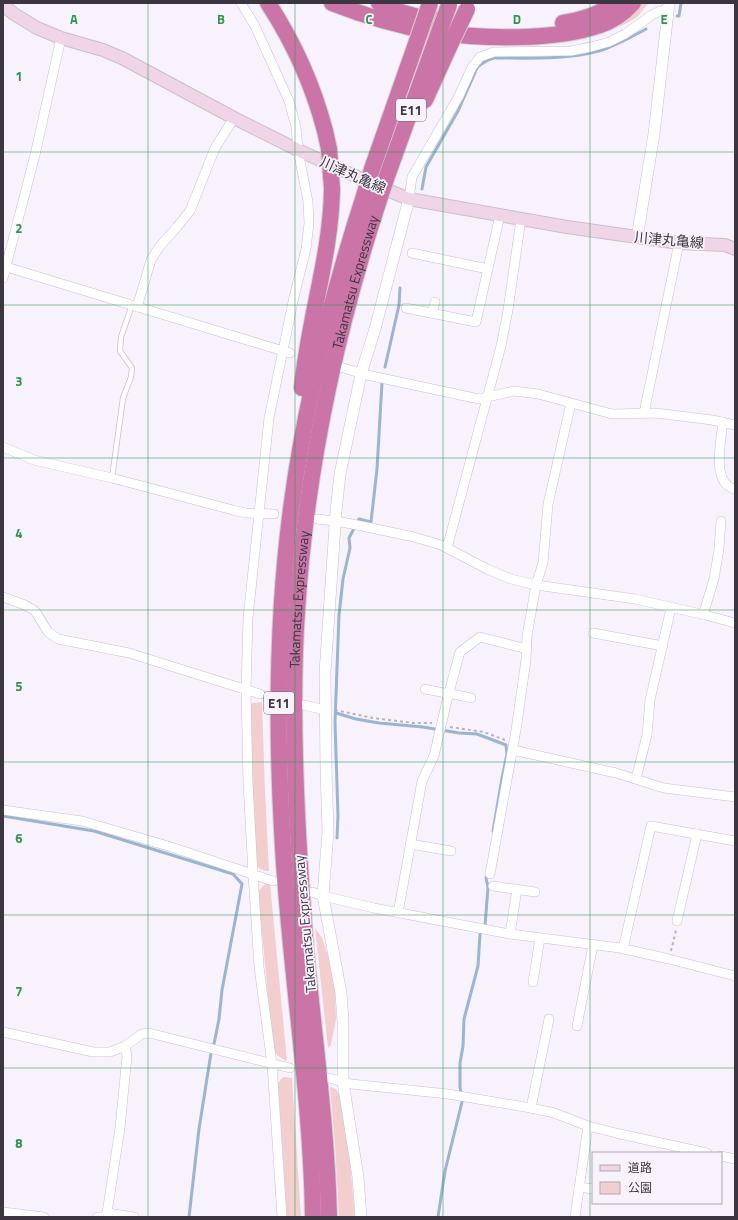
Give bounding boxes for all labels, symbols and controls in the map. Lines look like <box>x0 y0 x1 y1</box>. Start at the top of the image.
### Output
text: A <box>70 9 78 29</box>
text: B <box>217 9 225 29</box>
text: C <box>365 9 373 29</box>
text: D <box>513 9 521 29</box>
text: E <box>660 9 668 29</box>
text: 1 <box>15 66 23 86</box>
road number: E11 <box>396 99 426 121</box>
street label: 川津丸亀線 <box>317 151 389 198</box>
street label: Takamatsu Expressway <box>326 212 383 351</box>
text: 2 <box>15 218 23 238</box>
street label: 川津丸亀線 <box>633 226 705 253</box>
text: 3 <box>15 371 23 391</box>
text: 4 <box>15 523 23 543</box>
street label: Takamatsu Expressway <box>283 529 314 669</box>
text: 5 <box>15 676 23 696</box>
road number: E11 <box>264 692 294 714</box>
text: 6 <box>15 828 23 848</box>
street label: Takamatsu Expressway <box>288 854 321 994</box>
text: 7 <box>15 981 23 1001</box>
text: 8 <box>15 1133 23 1153</box>
legend <box>592 1152 722 1204</box>
text: 道路 <box>628 1158 652 1177</box>
text: 公園 <box>628 1178 652 1197</box>

